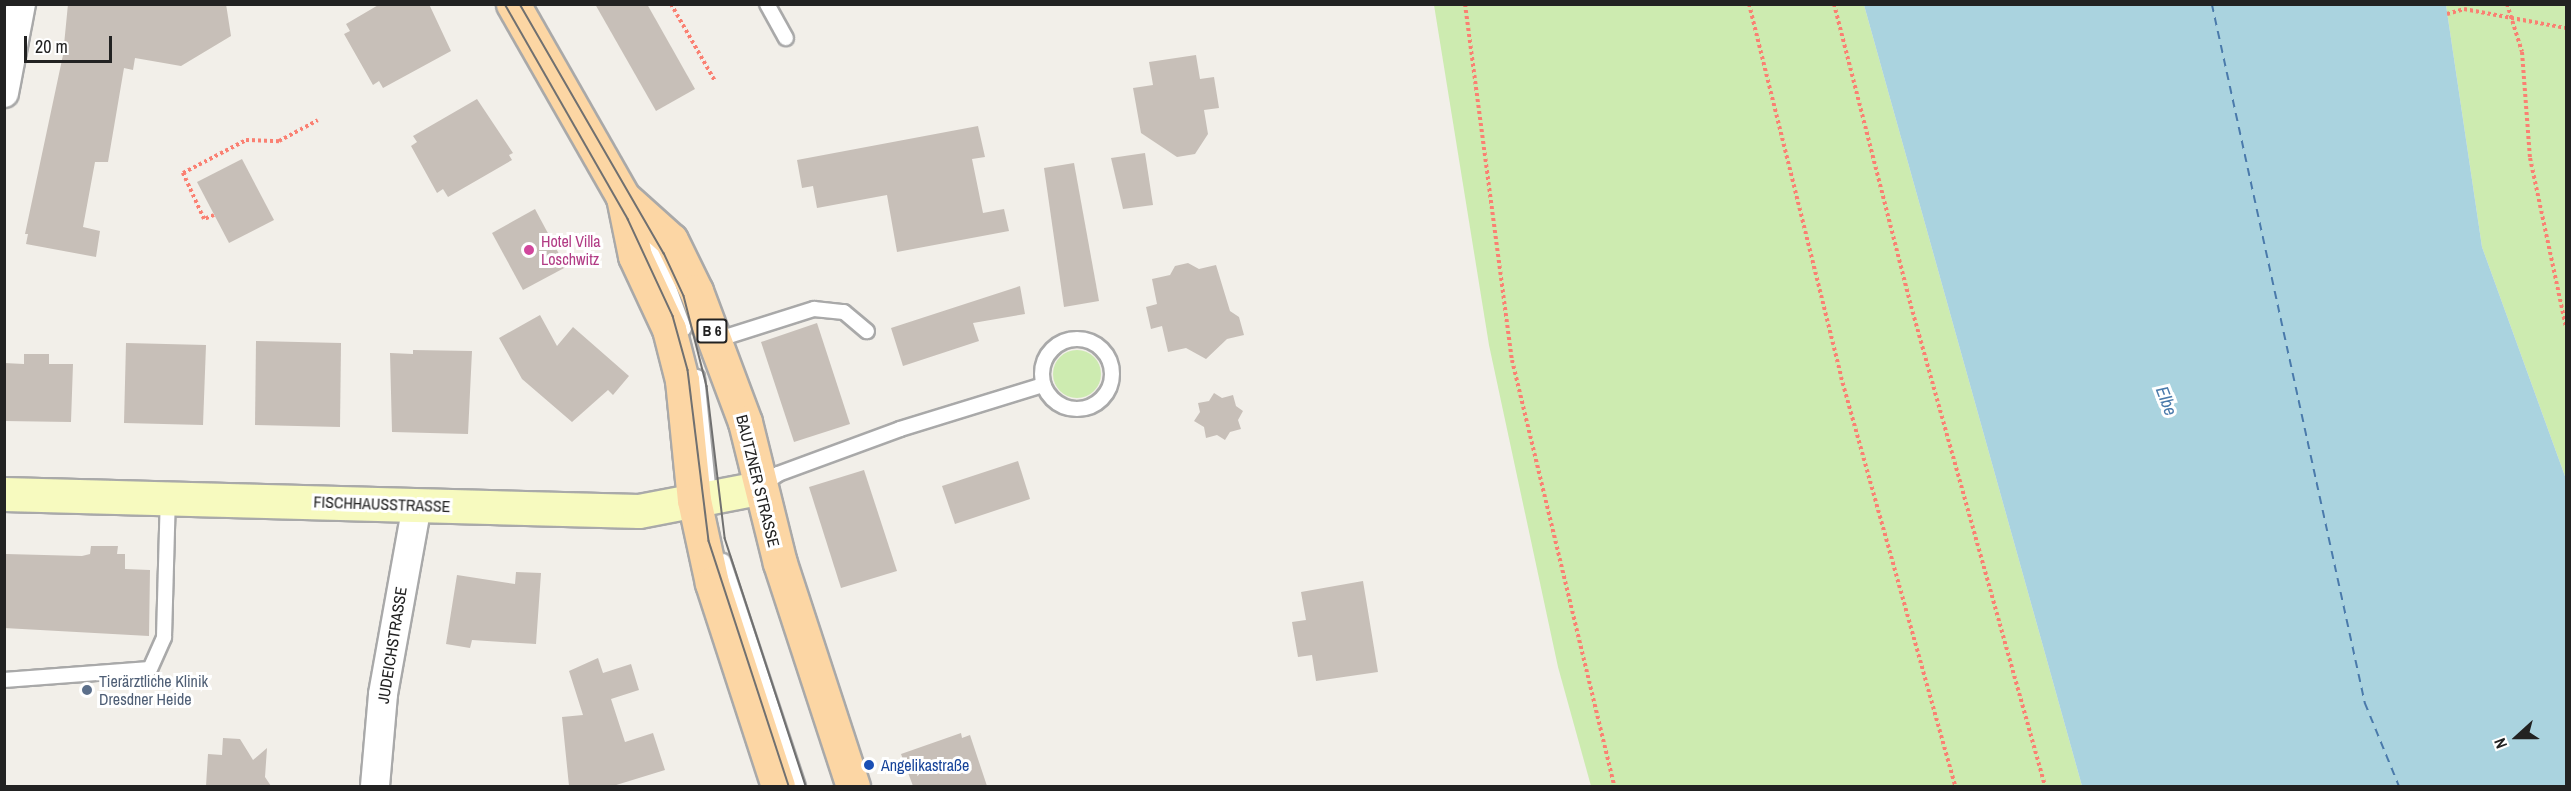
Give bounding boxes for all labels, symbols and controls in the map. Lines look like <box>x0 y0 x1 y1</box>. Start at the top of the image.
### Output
scale bar <box>27 24 116 62</box>
text: 20 m <box>35 34 68 59</box>
place label: Hotel Villa Loschwitz <box>541 231 601 269</box>
marker: Hotel Villa Loschwitz <box>522 243 536 257</box>
road number: B 6 <box>696 319 728 343</box>
water label: Elbe <box>2151 383 2181 419</box>
street label: BAUTZNER STRASSE <box>732 413 784 549</box>
street label: FISCHHAUSSTRASSE <box>313 492 451 516</box>
street label: JUDEICHSTRASSE <box>373 585 411 705</box>
place label: Tierärztliche Klinik Dresdner Heide <box>99 671 208 709</box>
marker: Tierärztliche Klinik Dresdner Heide <box>80 683 94 697</box>
north arrow <box>2487 707 2547 767</box>
text: N <box>2488 735 2512 752</box>
place label: Angelikastraße <box>881 755 969 775</box>
marker: Angelikastraße <box>862 758 876 772</box>

